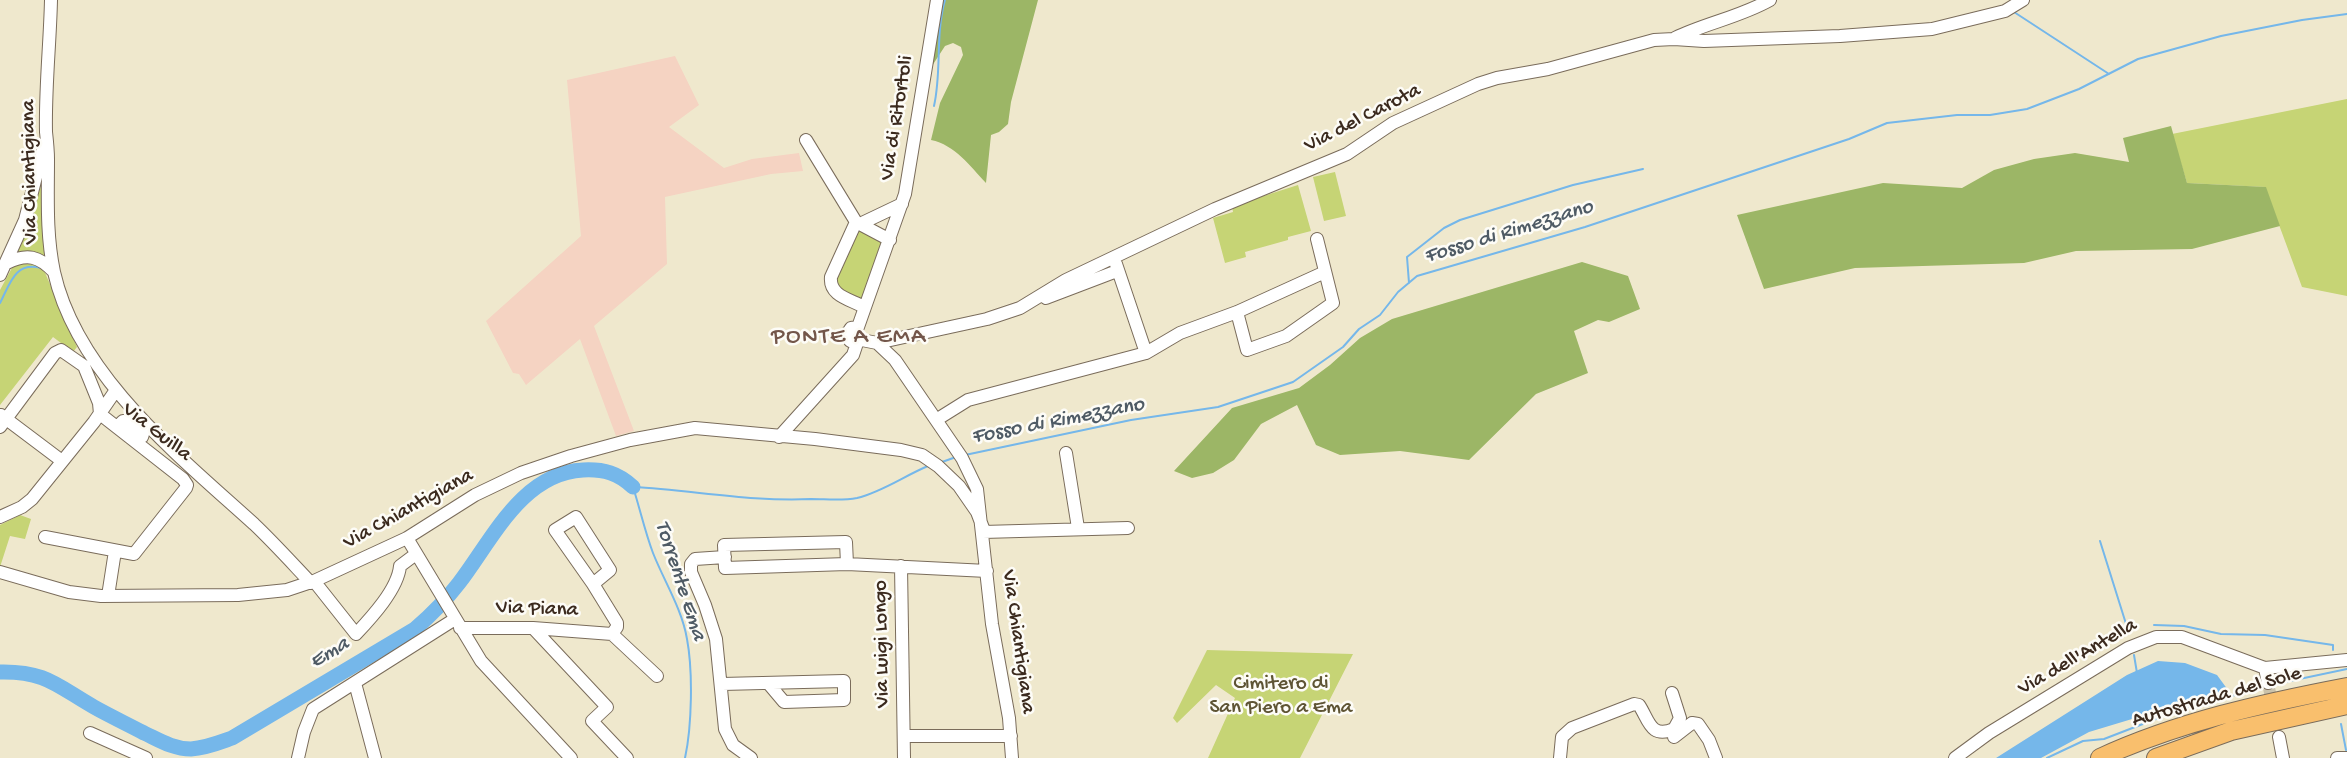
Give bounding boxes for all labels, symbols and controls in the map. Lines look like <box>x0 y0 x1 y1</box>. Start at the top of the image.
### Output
street label: Via di Ritortoli <box>876 54 920 182</box>
street label: Via del Carota <box>1301 79 1425 159</box>
street label: Via Chiantigiana <box>17 99 45 245</box>
water label: Fosso di Rimezzano <box>1421 195 1597 271</box>
district label: PONTE A EMA <box>771 324 927 352</box>
water label: Fosso di Rimezzano <box>970 392 1146 452</box>
street label: Via Guilla <box>116 398 196 468</box>
street label: Via Chiantigiana <box>340 464 478 556</box>
water label: Torrente Ema <box>647 518 711 644</box>
street label: Via Chiantigiana <box>994 569 1040 715</box>
street label: Via Luigi Longo <box>869 580 897 708</box>
street label: Via Piana <box>495 596 579 624</box>
street label: Via dell'Antella <box>2014 614 2142 702</box>
water label: Ema <box>305 632 355 676</box>
street label: Autostrada del Sole <box>2129 662 2305 734</box>
park label: Cimitero di San Piero a Ema <box>1210 672 1352 722</box>

